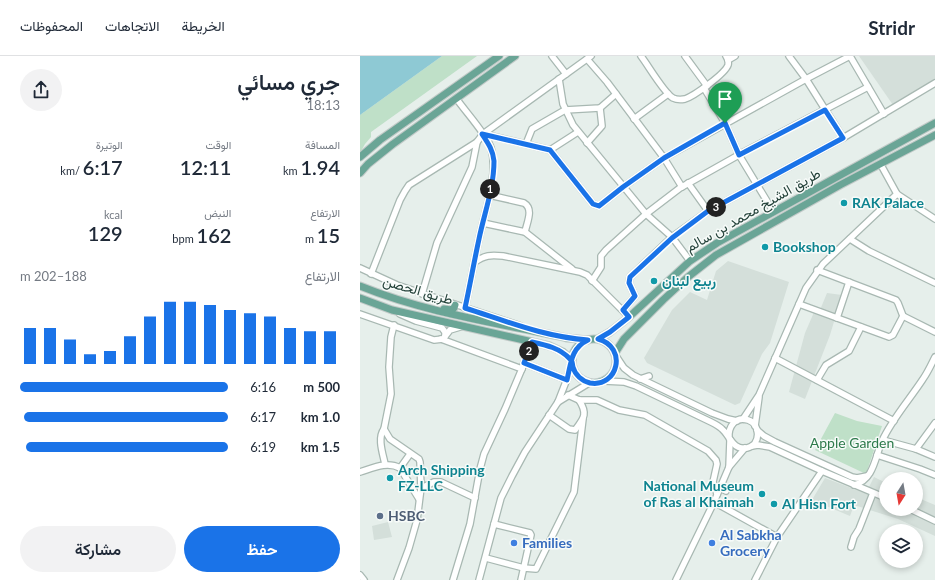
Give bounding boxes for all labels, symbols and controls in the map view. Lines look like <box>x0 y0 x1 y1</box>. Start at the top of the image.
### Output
text: Stridr <box>868 16 915 39</box>
text: المحفوظات <box>20 17 83 34</box>
text: الاتجاهات <box>105 17 159 34</box>
text: الخريطة <box>181 17 225 34</box>
text: جري مسائي <box>237 68 340 95</box>
button: share <box>20 69 62 111</box>
pin <box>708 82 742 123</box>
icon: arrive <box>714 88 736 110</box>
text: 18:13 <box>307 97 340 113</box>
text: الوتيرة <box>96 138 123 151</box>
text: الوقت <box>205 138 231 151</box>
text: المسافة <box>305 138 340 151</box>
text: 6:17 <box>83 155 123 179</box>
text: 12:11 <box>180 155 231 179</box>
text: 1.94 <box>300 155 340 179</box>
text: /km <box>60 164 83 177</box>
text: km <box>283 164 300 177</box>
street label: طريق الشيخ محمد بن سالم <box>682 164 825 258</box>
pin: 1 <box>480 179 500 199</box>
text: 1 <box>487 182 493 195</box>
place label: RAK Palace <box>852 194 924 211</box>
pin: 3 <box>706 197 726 217</box>
marker: RAK Palace <box>839 198 849 208</box>
text: 3 <box>713 200 719 213</box>
text: النبض <box>204 206 231 219</box>
text: الارتفاع <box>310 206 340 219</box>
text: kcal <box>104 208 123 221</box>
text: 129 <box>88 221 123 245</box>
text: 162 <box>197 223 231 247</box>
text: 15 <box>317 223 340 247</box>
text: bpm <box>172 232 197 245</box>
text: m <box>305 232 317 245</box>
place label: Bookshop <box>773 238 836 255</box>
marker: Bookshop <box>760 242 770 252</box>
text: 188–202 m <box>20 268 87 284</box>
text: الارتفاع <box>305 268 340 284</box>
street label: طريق الحصن <box>381 271 455 309</box>
place label: ربيع لبنان <box>662 272 716 291</box>
marker: ربيع لبنان <box>649 276 659 286</box>
pin: 2 <box>519 341 539 361</box>
text: 2 <box>526 344 532 357</box>
text: 6:16 <box>250 379 276 395</box>
text: 500 m <box>303 379 340 395</box>
text: 6:17 <box>250 409 276 425</box>
text: 1.0 km <box>301 409 340 425</box>
park label: Apple Garden <box>810 434 894 451</box>
text: 6:19 <box>250 439 276 455</box>
text: 1.5 km <box>301 439 340 455</box>
place label: Arch Shipping FZ-LLC <box>397 461 485 494</box>
north arrow <box>879 472 923 516</box>
map controls <box>879 472 923 568</box>
marker: Arch Shipping FZ-LLC <box>385 473 395 483</box>
place label: National Museum of Ras al Khaimah <box>643 477 754 510</box>
marker: National Museum of Ras al Khaimah <box>757 489 767 499</box>
place label: Al Hisn Fort <box>781 495 857 512</box>
marker: Al Hisn Fort <box>769 499 779 509</box>
place label: HSBC <box>388 507 426 524</box>
marker: HSBC <box>375 511 385 521</box>
button: layers <box>879 524 923 568</box>
button: مشاركة <box>20 526 176 572</box>
button: حفظ <box>184 526 340 572</box>
place label: Al Sabkha Grocery <box>719 526 782 559</box>
place label: Families <box>522 534 572 551</box>
marker: Families <box>509 538 519 548</box>
marker: Al Sabkha Grocery <box>707 538 717 548</box>

